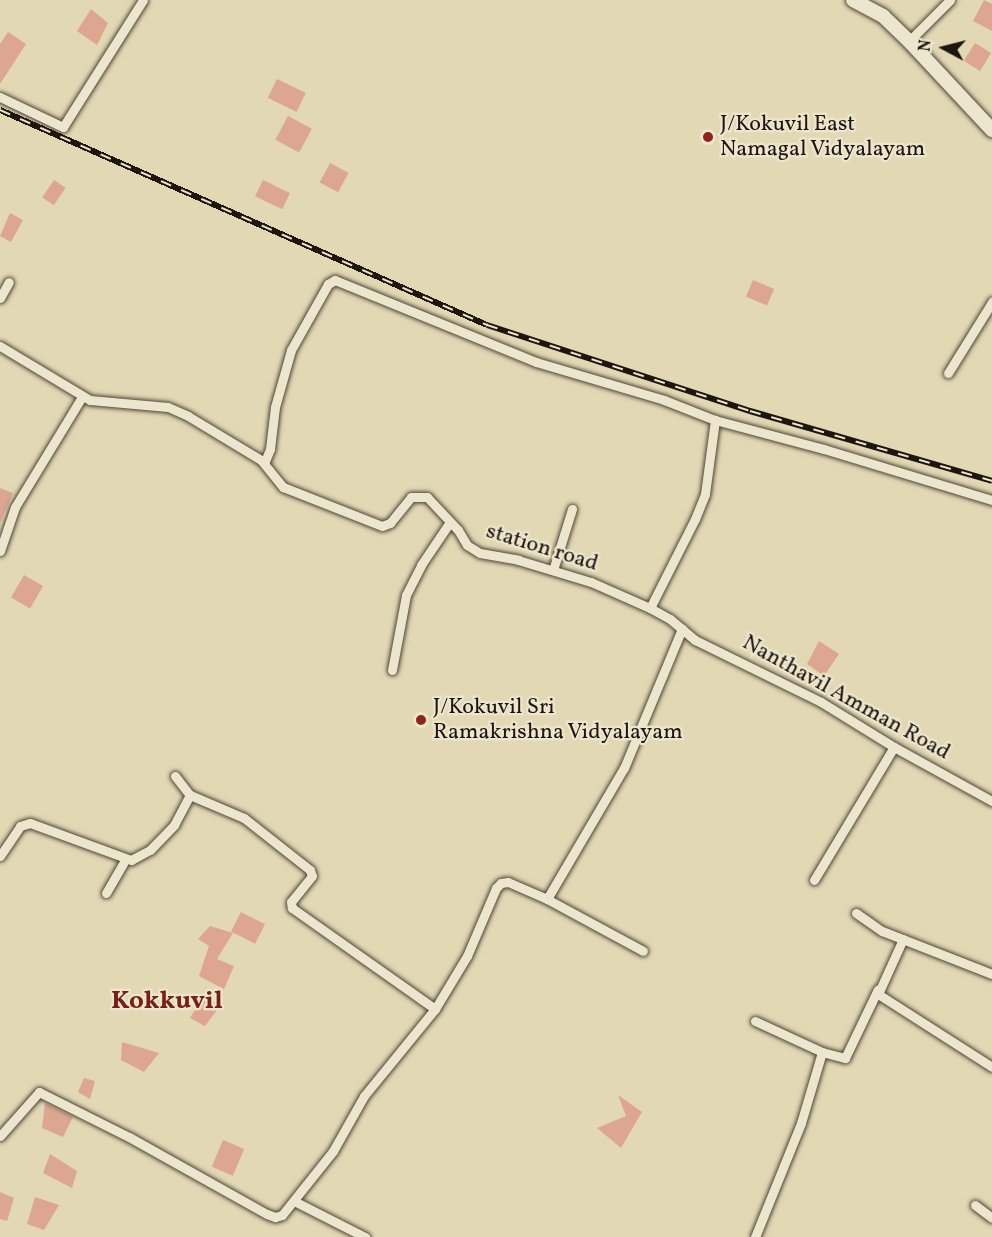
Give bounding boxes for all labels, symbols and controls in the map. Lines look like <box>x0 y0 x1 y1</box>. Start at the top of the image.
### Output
north arrow <box>914 18 974 78</box>
text: N <box>915 39 938 53</box>
place label: J/Kokuvil East Namagal Vidyalayam <box>720 111 926 162</box>
marker: J/Kokuvil East Namagal Vidyalayam <box>701 130 715 144</box>
street label: station road <box>483 518 601 578</box>
street label: Nanthavil Amman Road <box>738 630 954 766</box>
place label: J/Kokuvil Sri Ramakrishna Vidyalayam <box>433 694 683 746</box>
marker: J/Kokuvil Sri Ramakrishna Vidyalayam <box>414 713 428 727</box>
district label: Kokkuvil <box>111 986 223 1018</box>

